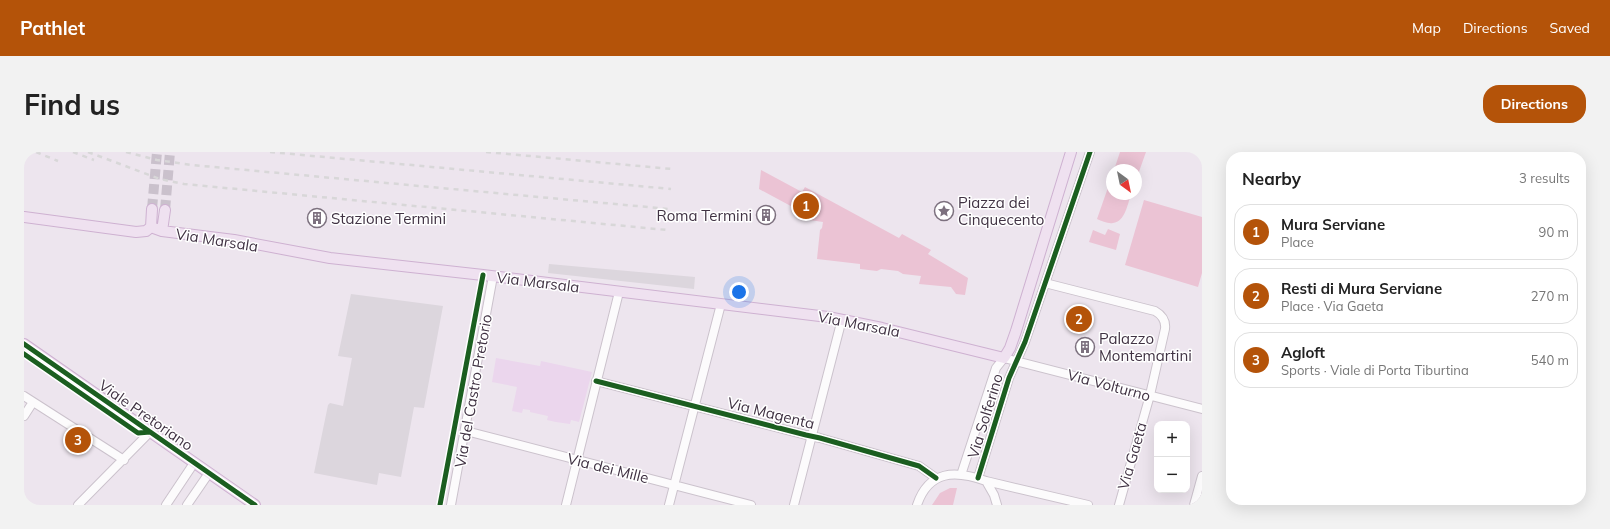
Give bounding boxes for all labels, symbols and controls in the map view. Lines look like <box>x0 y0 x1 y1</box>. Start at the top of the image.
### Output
text: Pathlet <box>20 16 85 40</box>
text: Map <box>1412 19 1441 37</box>
text: Directions <box>1463 19 1528 37</box>
text: Saved <box>1550 19 1590 37</box>
button: Directions <box>1483 85 1586 123</box>
text: Find us <box>24 87 120 122</box>
north arrow <box>1106 164 1142 200</box>
text: Nearby <box>1242 168 1301 189</box>
text: 3 results <box>1519 170 1570 186</box>
pin: 1 <box>793 191 819 221</box>
place label: Piazza dei Cinquecento <box>958 193 1044 229</box>
place icon: Piazza dei Cinquecento <box>933 200 955 222</box>
building icon: Roma Termini <box>755 204 777 226</box>
place label: Roma Termini <box>657 206 752 225</box>
building icon: Stazione Termini <box>306 207 328 229</box>
place label: Stazione Termini <box>331 209 446 228</box>
text: Mura Serviane <box>1281 215 1385 234</box>
street label: Via Marsala <box>174 224 260 256</box>
text: 1 <box>1252 224 1260 240</box>
text: 90 m <box>1539 224 1569 240</box>
text: Place <box>1281 234 1314 250</box>
street label: Via Marsala <box>496 267 580 297</box>
text: Resti di Mura Serviane <box>1281 279 1442 298</box>
your location <box>729 282 749 302</box>
text: 2 <box>1252 288 1260 304</box>
text: 270 m <box>1531 288 1569 304</box>
text: Place · Via Gaeta <box>1281 298 1384 314</box>
pin: 2 <box>1066 304 1092 334</box>
street label: Via Marsala <box>816 307 902 341</box>
street label: Via del Castro Pretorio <box>450 313 496 469</box>
place label: Palazzo Montemartini <box>1099 329 1192 365</box>
building icon: Palazzo Montemartini <box>1074 336 1096 358</box>
text: Agloft <box>1281 343 1325 362</box>
text: 3 <box>1252 352 1260 368</box>
text: 540 m <box>1531 352 1569 368</box>
text: Sports · Viale di Porta Tiburtina <box>1281 362 1469 378</box>
street label: Via Volturno <box>1065 365 1153 405</box>
street label: Via Solferino <box>963 371 1007 461</box>
street label: Viale Pretoriano <box>95 375 197 455</box>
street label: Via Magenta <box>725 393 817 433</box>
street label: Via Gaeta <box>1113 420 1151 492</box>
map controls <box>1154 421 1190 493</box>
button: + <box>1154 421 1190 457</box>
pin: 3 <box>65 425 91 455</box>
street label: Via dei Mille <box>565 449 651 487</box>
button: − <box>1154 457 1190 493</box>

